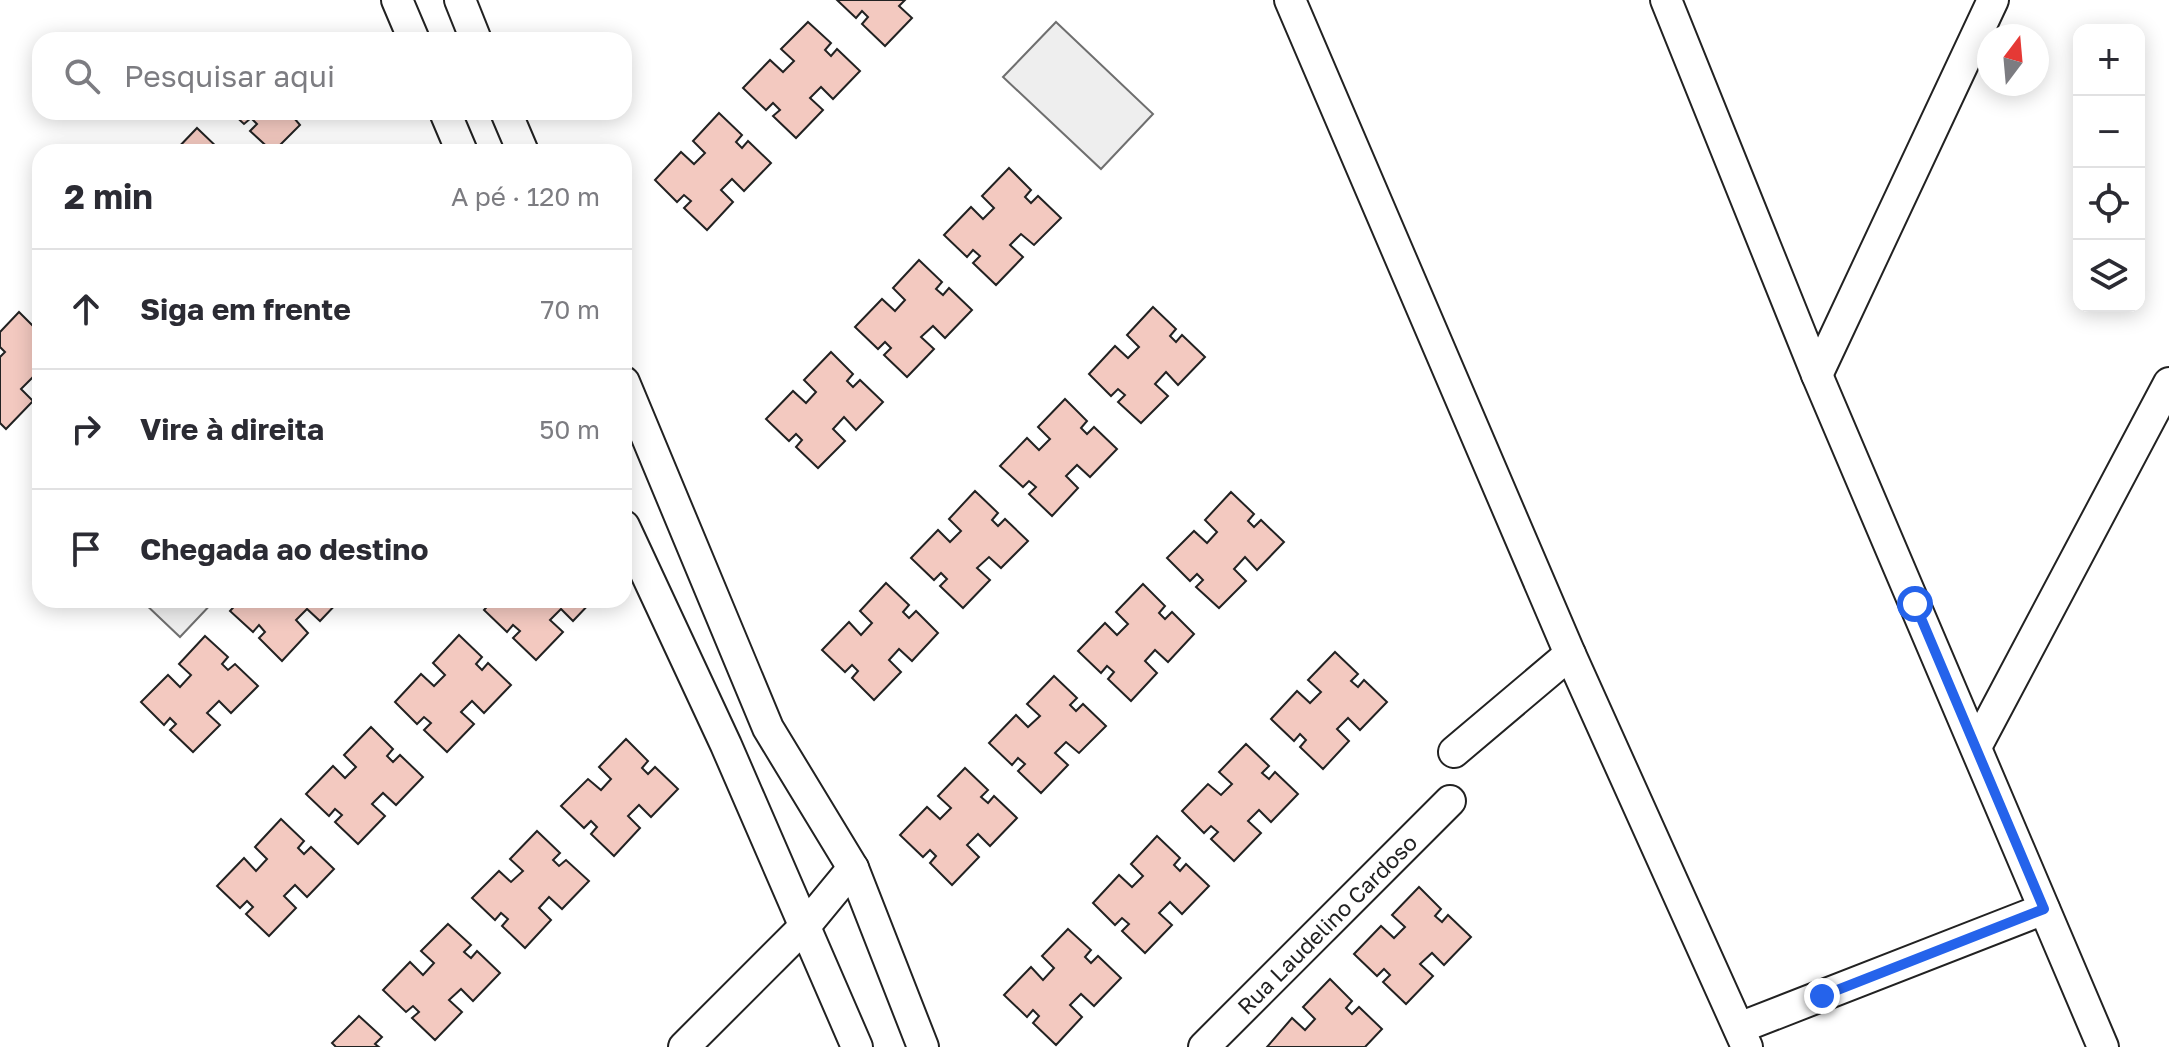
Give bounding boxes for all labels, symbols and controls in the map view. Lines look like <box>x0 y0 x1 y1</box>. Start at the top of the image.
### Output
north arrow <box>1977 24 2049 96</box>
map controls <box>2073 24 2145 312</box>
button: + <box>2073 24 2145 96</box>
search box <box>32 32 632 120</box>
icon: search <box>60 54 104 98</box>
text: Pesquisar aqui <box>124 58 335 94</box>
button: − <box>2073 96 2145 168</box>
button: locate <box>2073 168 2145 240</box>
text: 2 min <box>64 176 153 216</box>
text: A pé · 120 m <box>451 181 600 212</box>
button: layers <box>2073 240 2145 312</box>
icon: ahead <box>64 287 108 331</box>
text: Siga em frente <box>140 291 351 327</box>
text: 70 m <box>541 294 600 325</box>
icon: right <box>64 407 108 451</box>
text: Vire à direita <box>140 411 324 447</box>
text: 50 m <box>539 414 600 445</box>
icon: arrive <box>64 527 108 571</box>
text: Chegada ao destino <box>140 531 428 567</box>
route start <box>1897 586 1933 622</box>
street label: Rua Laudelino Cardoso <box>1232 829 1422 1019</box>
route end <box>1804 978 1840 1014</box>

